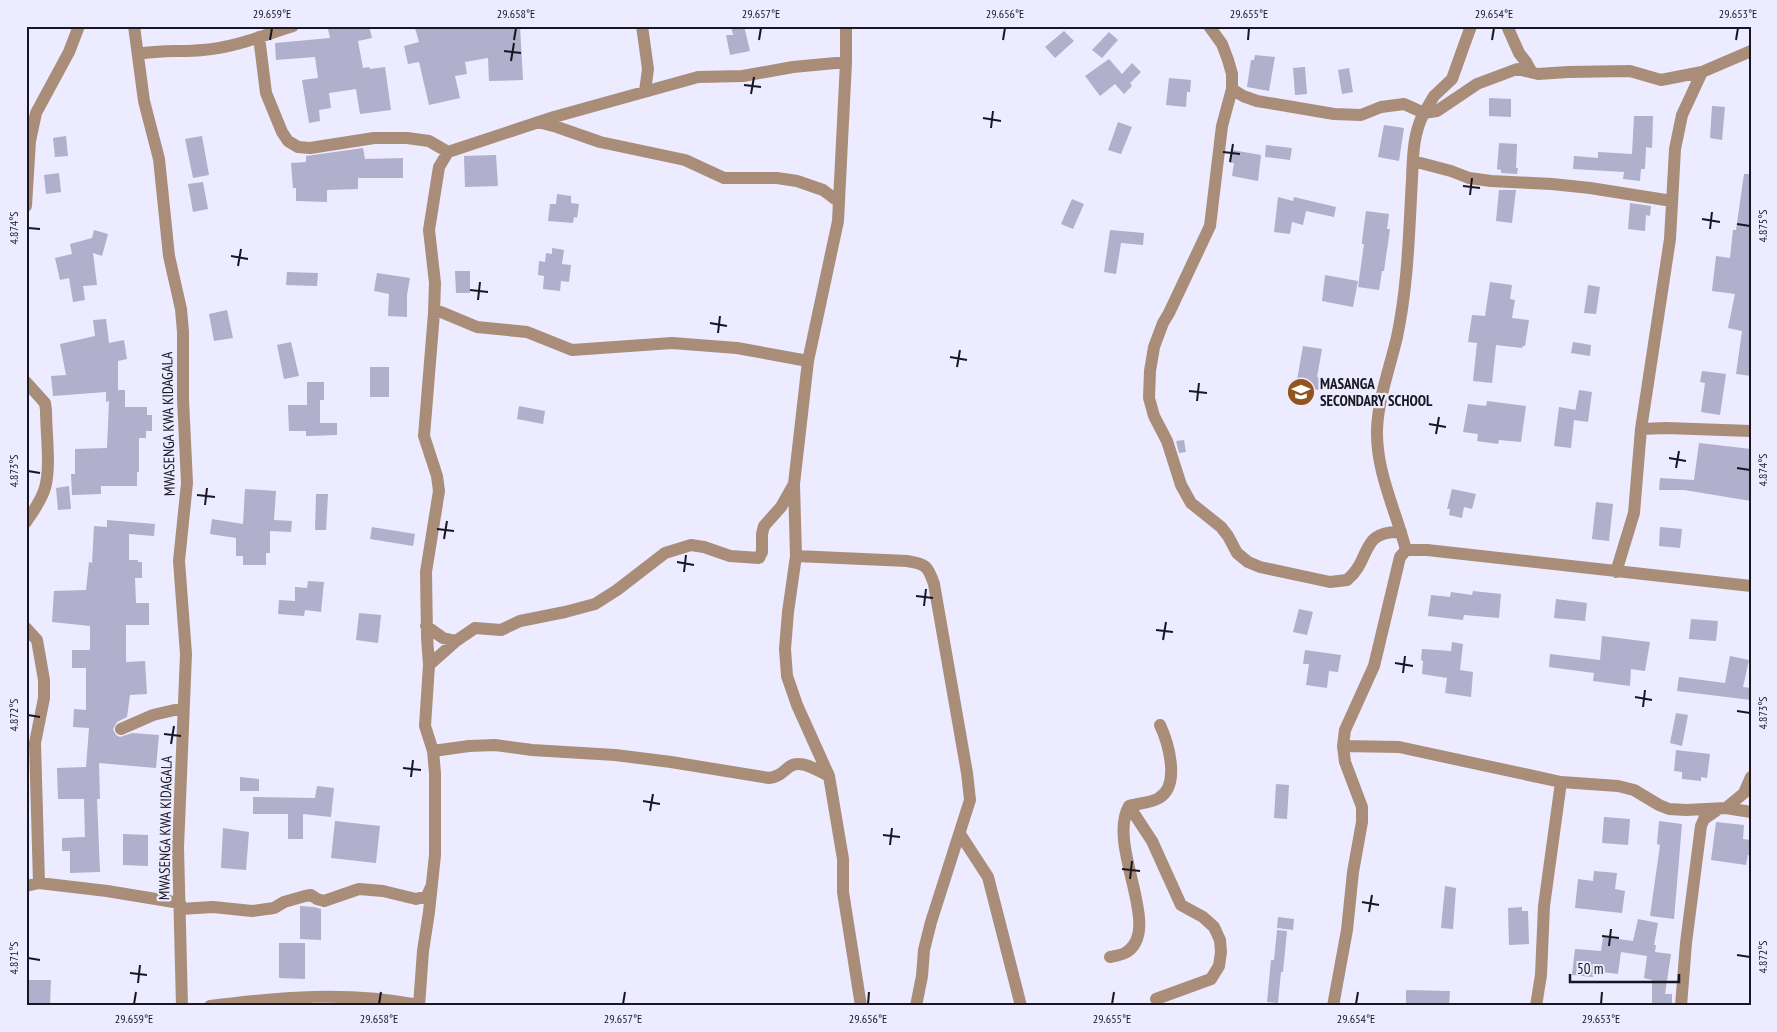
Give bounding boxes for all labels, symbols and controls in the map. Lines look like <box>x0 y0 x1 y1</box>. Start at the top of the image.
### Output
text: 29.659°E <box>253 6 291 21</box>
text: 29.658°E <box>497 6 535 21</box>
text: 29.657°E <box>742 6 780 21</box>
text: 29.656°E <box>986 6 1024 21</box>
text: 29.655°E <box>1230 6 1268 21</box>
text: 29.654°E <box>1475 6 1513 21</box>
text: 29.653°E <box>1719 6 1757 21</box>
text: 4.875°S <box>1755 210 1770 242</box>
text: 4.874°S <box>6 212 21 244</box>
street label: MWASENGA KWA KIDAGALA <box>157 351 179 496</box>
place label: MASANGA SECONDARY SCHOOL <box>1320 374 1433 410</box>
school or university icon: MASANGA SECONDARY SCHOOL <box>1286 377 1316 407</box>
text: 4.874°S <box>1755 454 1770 486</box>
text: 4.873°S <box>6 455 21 487</box>
text: 4.873°S <box>1755 697 1770 729</box>
text: 4.872°S <box>6 699 21 731</box>
street label: MWASENGA KWA KIDAGALA <box>154 755 176 900</box>
text: 4.872°S <box>1755 941 1770 973</box>
text: 4.871°S <box>6 942 21 974</box>
scale bar <box>1570 952 1678 984</box>
text: 50 m <box>1577 959 1603 978</box>
text: 29.659°E <box>115 1011 153 1026</box>
text: 29.658°E <box>360 1011 398 1026</box>
text: 29.657°E <box>604 1011 642 1026</box>
text: 29.656°E <box>849 1011 887 1026</box>
text: 29.655°E <box>1093 1011 1131 1026</box>
text: 29.654°E <box>1337 1011 1375 1026</box>
text: 29.653°E <box>1582 1011 1620 1026</box>

